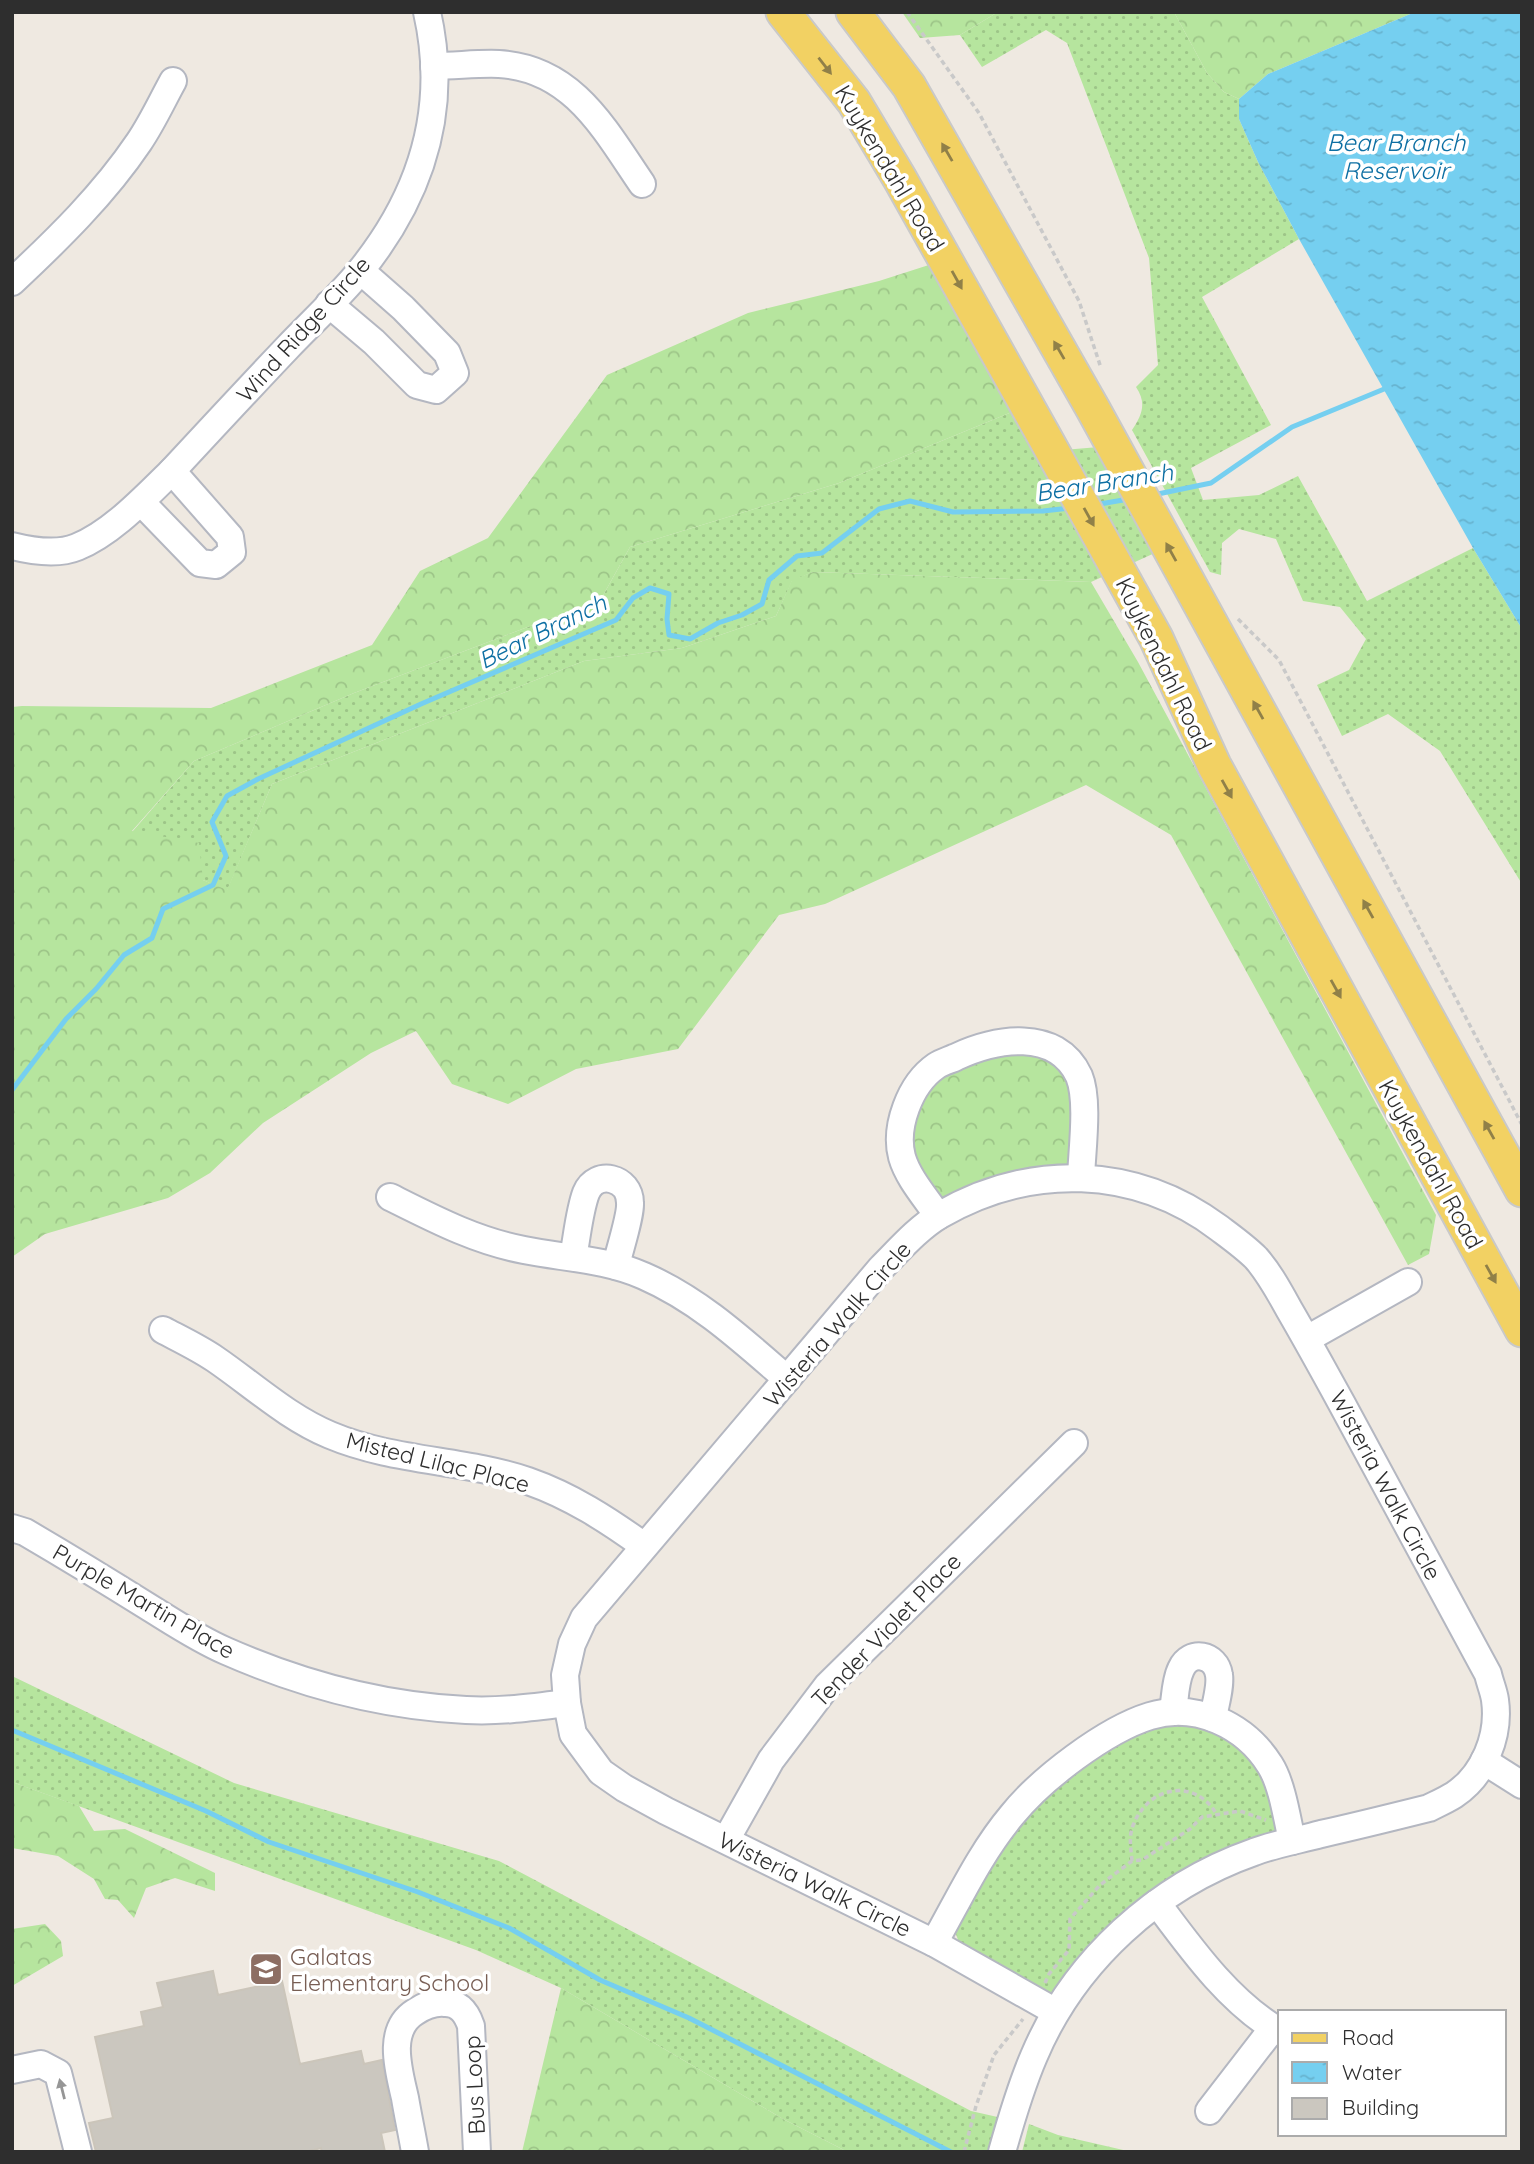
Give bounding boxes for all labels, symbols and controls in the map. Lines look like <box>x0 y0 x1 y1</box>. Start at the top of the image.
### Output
one-way arrow <box>818 56 833 74</box>
street label: Kuykendahl Road <box>829 80 951 256</box>
water label: Bear Branch Reservoir <box>1327 127 1466 185</box>
one-way arrow <box>940 143 953 162</box>
street label: Wind Ridge Circle <box>230 250 376 408</box>
one-way arrow <box>951 271 963 290</box>
one-way arrow <box>1053 340 1065 360</box>
water label: Bear Branch <box>1033 456 1175 508</box>
one-way arrow <box>1083 508 1095 527</box>
one-way arrow <box>1165 542 1177 562</box>
street label: Kuykendahl Road <box>1110 573 1218 755</box>
water label: Bear Branch <box>473 587 611 675</box>
one-way arrow <box>1252 700 1264 720</box>
one-way arrow <box>1221 779 1233 799</box>
one-way arrow <box>1362 899 1374 919</box>
one-way arrow <box>1329 979 1341 999</box>
street label: Kuykendahl Road <box>1372 1074 1490 1254</box>
one-way arrow <box>1483 1121 1495 1140</box>
street label: Wisteria Walk Circle <box>757 1235 917 1413</box>
one-way arrow <box>1485 1265 1497 1284</box>
street label: Wisteria Walk Circle <box>1324 1385 1448 1585</box>
street label: Misted Lilac Place <box>343 1425 533 1499</box>
street label: Purple Martin Place <box>48 1537 240 1665</box>
street label: Tender Violet Place <box>805 1547 967 1713</box>
street label: Wisteria Walk Circle <box>714 1825 916 1943</box>
place label: Galatas Elementary School <box>290 1942 489 1997</box>
school or university icon: Galatas Elementary School <box>247 1950 285 1988</box>
legend <box>1278 2010 1506 2136</box>
text: Road <box>1342 2024 1394 2050</box>
street label: Bus Loop <box>457 2035 491 2135</box>
text: Water <box>1342 2059 1402 2085</box>
one-way arrow <box>56 2078 67 2100</box>
text: Building <box>1342 2094 1419 2120</box>

